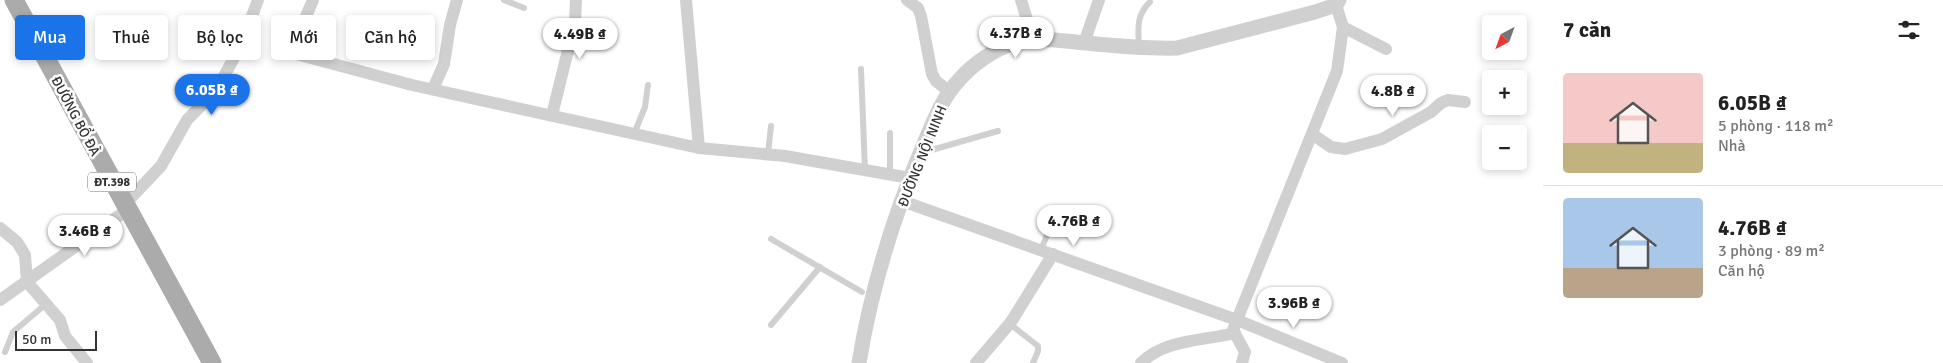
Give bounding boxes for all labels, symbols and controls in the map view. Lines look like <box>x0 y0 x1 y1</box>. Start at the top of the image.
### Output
chip: Mua <box>15 15 85 60</box>
chip: Thuê <box>95 15 168 60</box>
chip: Bộ lọc <box>178 15 261 60</box>
chip: Mới <box>271 15 336 60</box>
chip: Căn hộ <box>346 15 435 60</box>
north arrow <box>1482 15 1528 60</box>
map controls <box>1482 15 1527 170</box>
icon: filters <box>1895 16 1923 44</box>
pin: 4.37B ₫ <box>970 17 1062 59</box>
text: 7 căn <box>1563 17 1611 43</box>
pin: 4.49B ₫ <box>534 18 626 60</box>
text: 4.37B ₫ <box>990 23 1042 43</box>
text: 4.49B ₫ <box>554 24 606 44</box>
button: + <box>1482 70 1527 115</box>
street label: ĐƯỜNG BỔ ĐÀ <box>47 73 106 159</box>
pin: 6.05B ₫ <box>166 74 258 116</box>
pin: 4.8B ₫ <box>1352 74 1434 117</box>
text: 6.05B ₫ <box>186 80 238 100</box>
text: 4.8B ₫ <box>1371 81 1415 101</box>
text: 6.05B ₫ <box>1718 90 1787 116</box>
icon: home <box>1603 93 1663 153</box>
street label: ĐƯỜNG NỘI NINH <box>894 103 951 209</box>
text: 5 phòng · 118 m² <box>1718 116 1834 136</box>
button: − <box>1482 125 1527 170</box>
text: Nhà <box>1718 136 1746 156</box>
road number: ĐT.398 <box>88 172 136 192</box>
pin: 4.76B ₫ <box>1028 204 1120 247</box>
text: 4.76B ₫ <box>1048 211 1100 231</box>
pin: 3.46B ₫ <box>39 214 131 257</box>
text: 4.76B ₫ <box>1718 215 1787 241</box>
icon: home <box>1603 218 1663 278</box>
text: 3.46B ₫ <box>59 221 111 241</box>
text: 3 phòng · 89 m² <box>1718 241 1825 261</box>
text: Căn hộ <box>1718 261 1765 281</box>
pin: 3.96B ₫ <box>1248 286 1340 329</box>
text: 3.96B ₫ <box>1268 293 1320 313</box>
scale bar <box>15 328 98 351</box>
text: 50 m <box>22 331 51 348</box>

